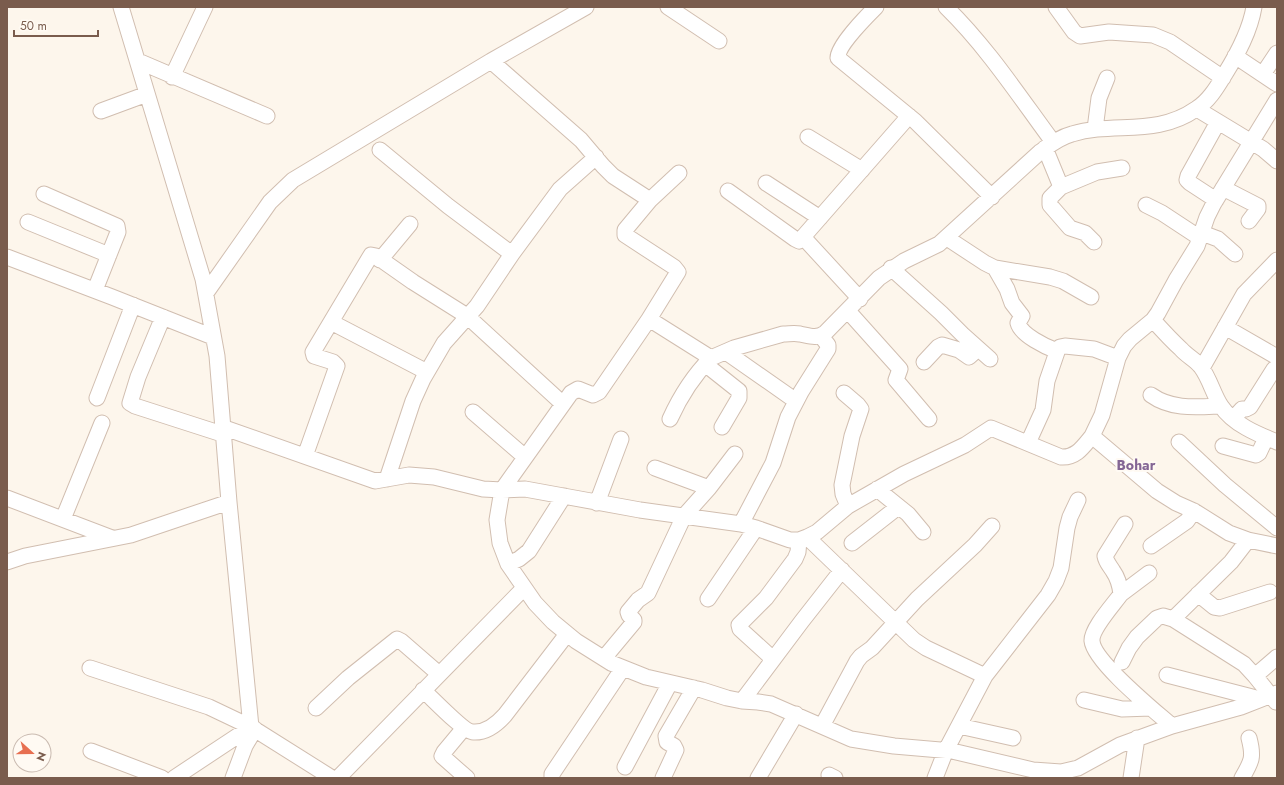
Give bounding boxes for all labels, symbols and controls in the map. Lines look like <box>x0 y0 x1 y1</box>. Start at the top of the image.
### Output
scale bar <box>14 12 98 38</box>
text: 50 m <box>20 17 47 35</box>
district label: Bohar <box>1117 455 1156 475</box>
north arrow <box>12 733 52 773</box>
text: N <box>32 750 50 764</box>

